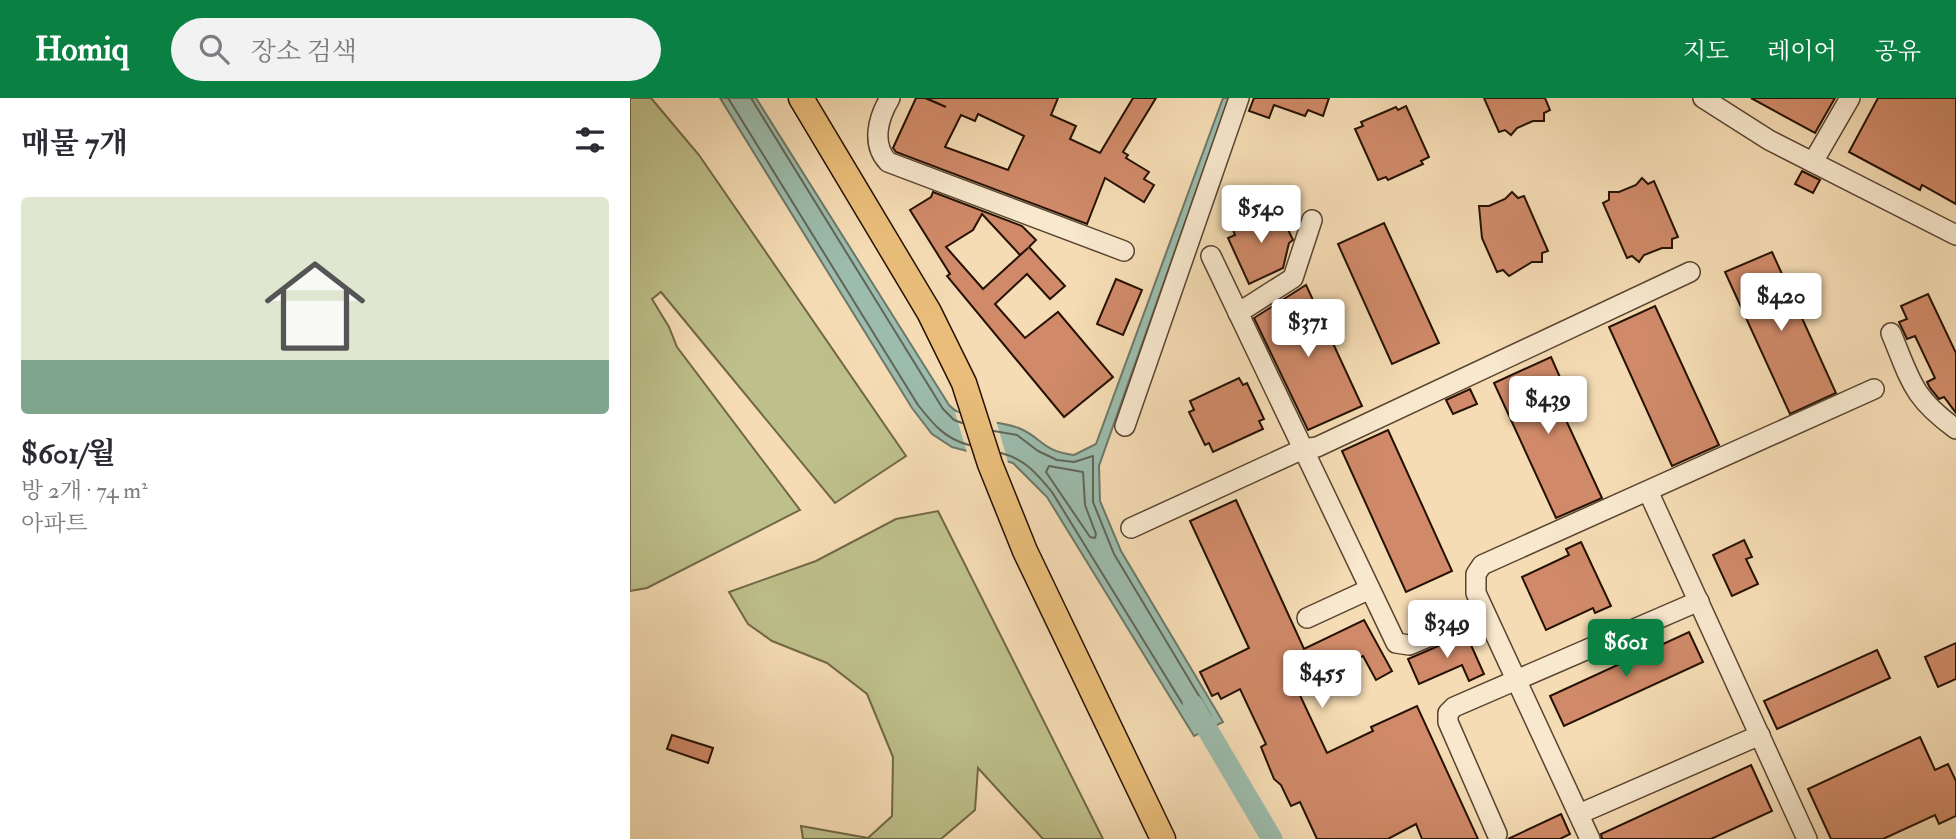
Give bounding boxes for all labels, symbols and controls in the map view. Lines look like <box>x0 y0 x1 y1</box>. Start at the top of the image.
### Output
search box <box>171 18 661 81</box>
text: Homiq <box>35 29 129 70</box>
icon: search <box>195 30 233 68</box>
text: 장소 검색 <box>251 36 357 68</box>
text: 지도 <box>1683 36 1729 67</box>
text: 레이어 <box>1767 36 1837 67</box>
text: 공유 <box>1875 36 1921 67</box>
icon: filters <box>571 121 609 159</box>
text: 매물 7개 <box>21 125 128 162</box>
pin: $540 <box>1220 186 1302 245</box>
text: $540 <box>1238 193 1284 222</box>
icon: home <box>252 243 378 369</box>
pin: $420 <box>1740 274 1822 333</box>
text: $420 <box>1757 281 1805 310</box>
pin: $371 <box>1267 300 1349 359</box>
text: $371 <box>1288 307 1328 336</box>
pin: $439 <box>1507 376 1589 436</box>
text: $439 <box>1525 384 1571 413</box>
text: $601/월 <box>21 435 116 472</box>
text: 방 2개 · 74 m² <box>21 476 148 505</box>
text: 아파트 <box>21 509 88 538</box>
pin: $349 <box>1406 601 1488 660</box>
text: $349 <box>1424 608 1470 637</box>
pin: $601 <box>1585 620 1667 679</box>
text: $601 <box>1604 627 1648 656</box>
pin: $455 <box>1281 650 1363 710</box>
text: $455 <box>1299 658 1345 687</box>

